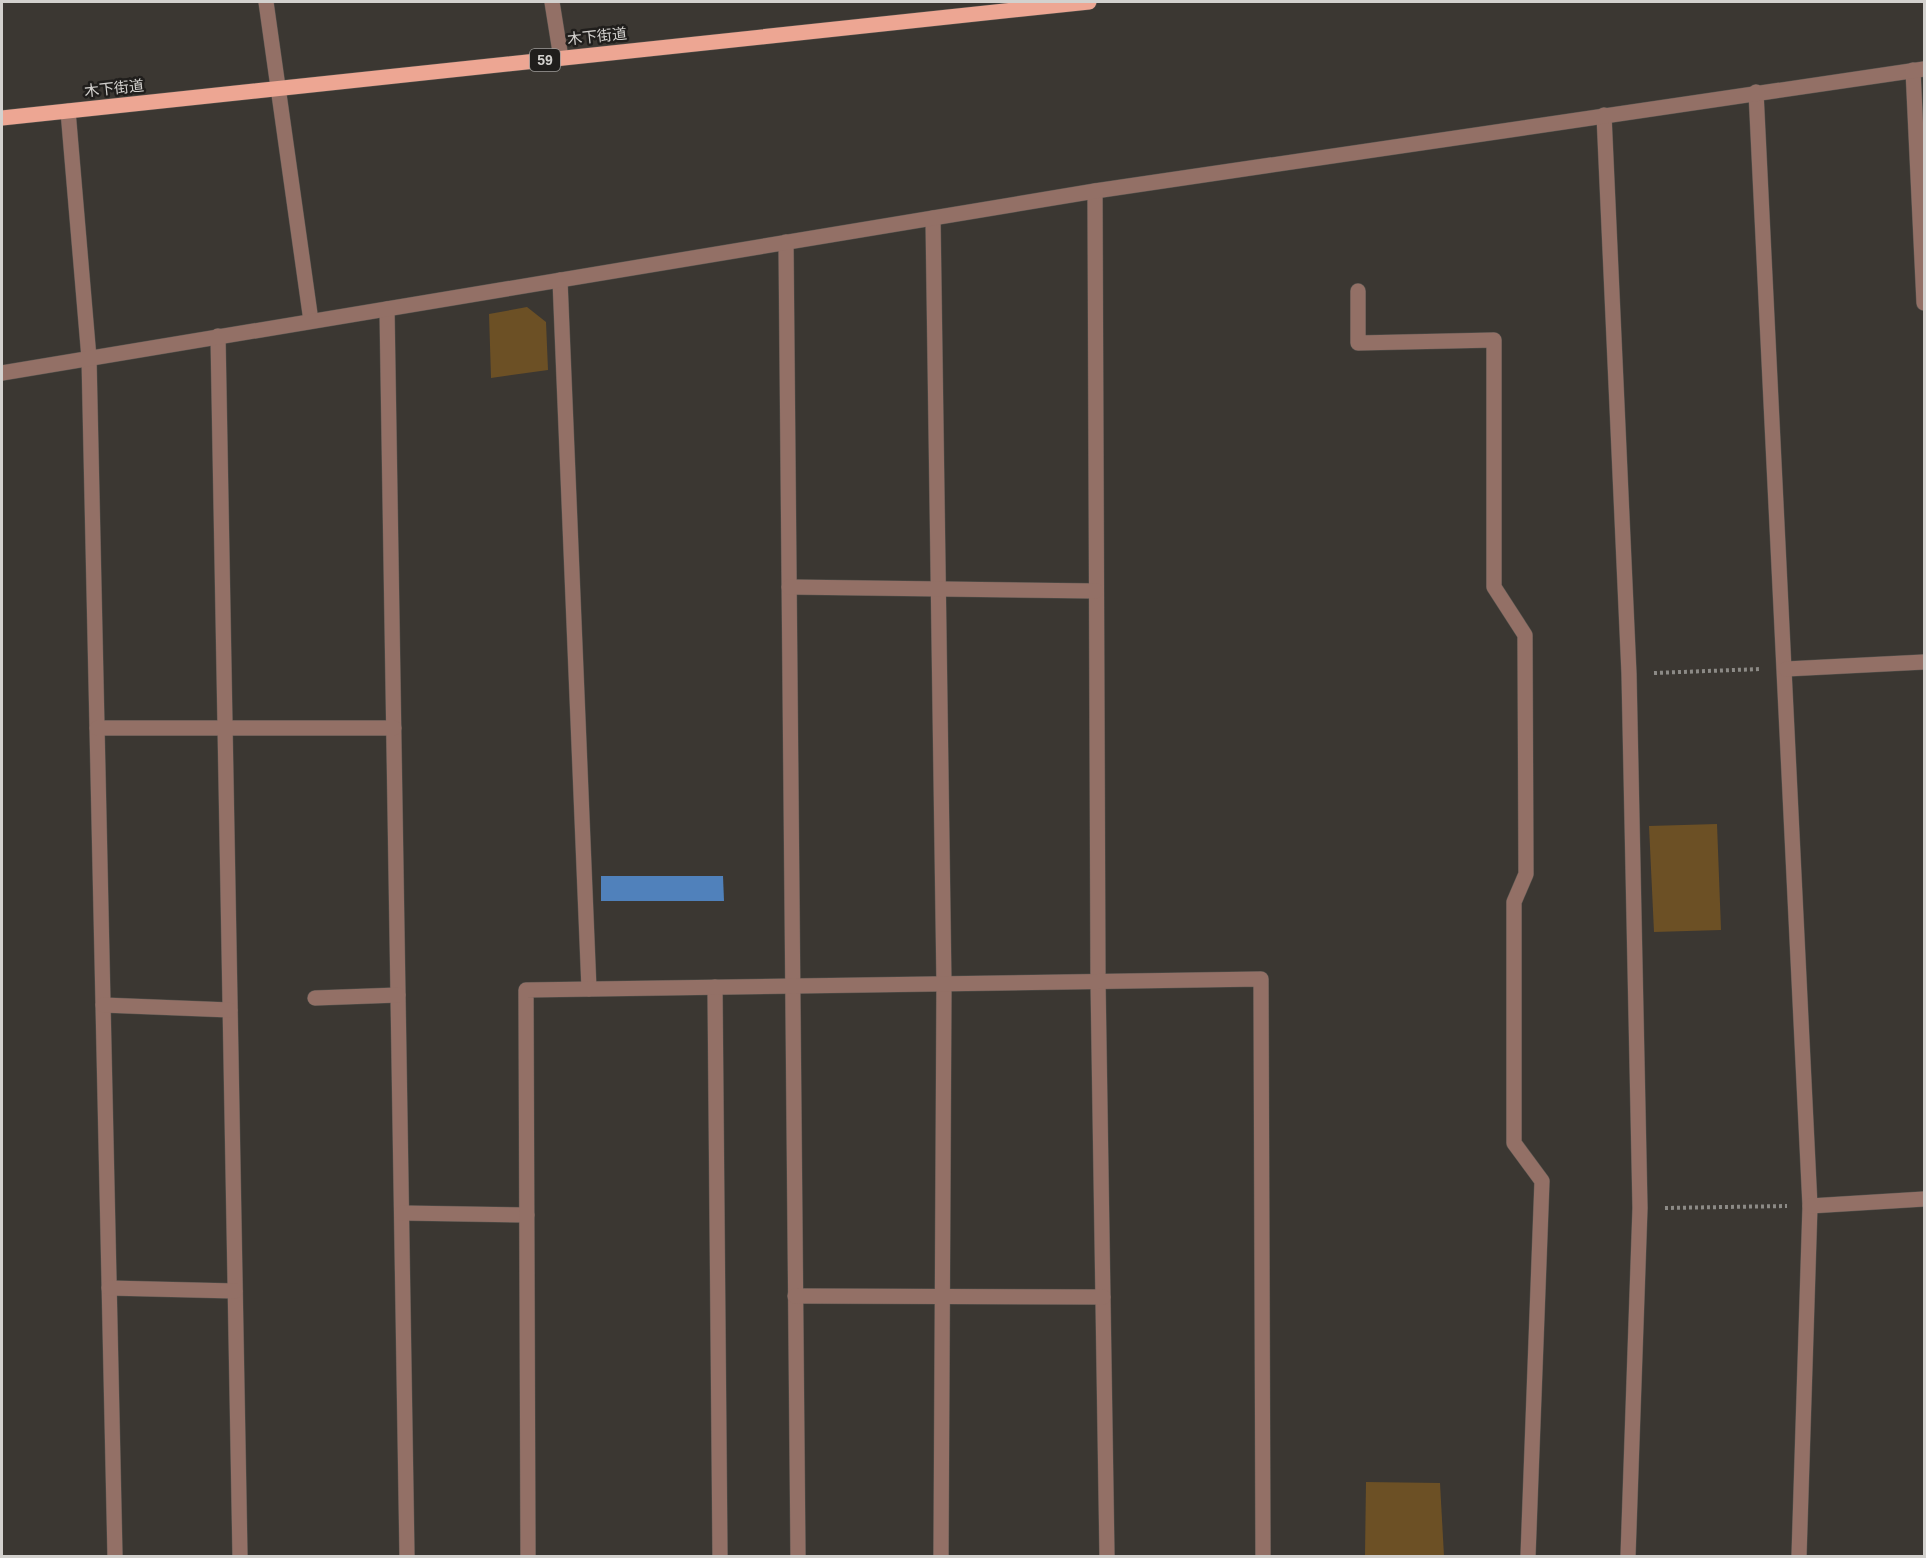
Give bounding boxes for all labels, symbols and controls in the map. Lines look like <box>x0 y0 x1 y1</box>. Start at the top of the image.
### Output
street label: 木下街道 <box>566 24 628 48</box>
road number: 59 <box>530 49 560 71</box>
street label: 木下街道 <box>83 76 145 100</box>

